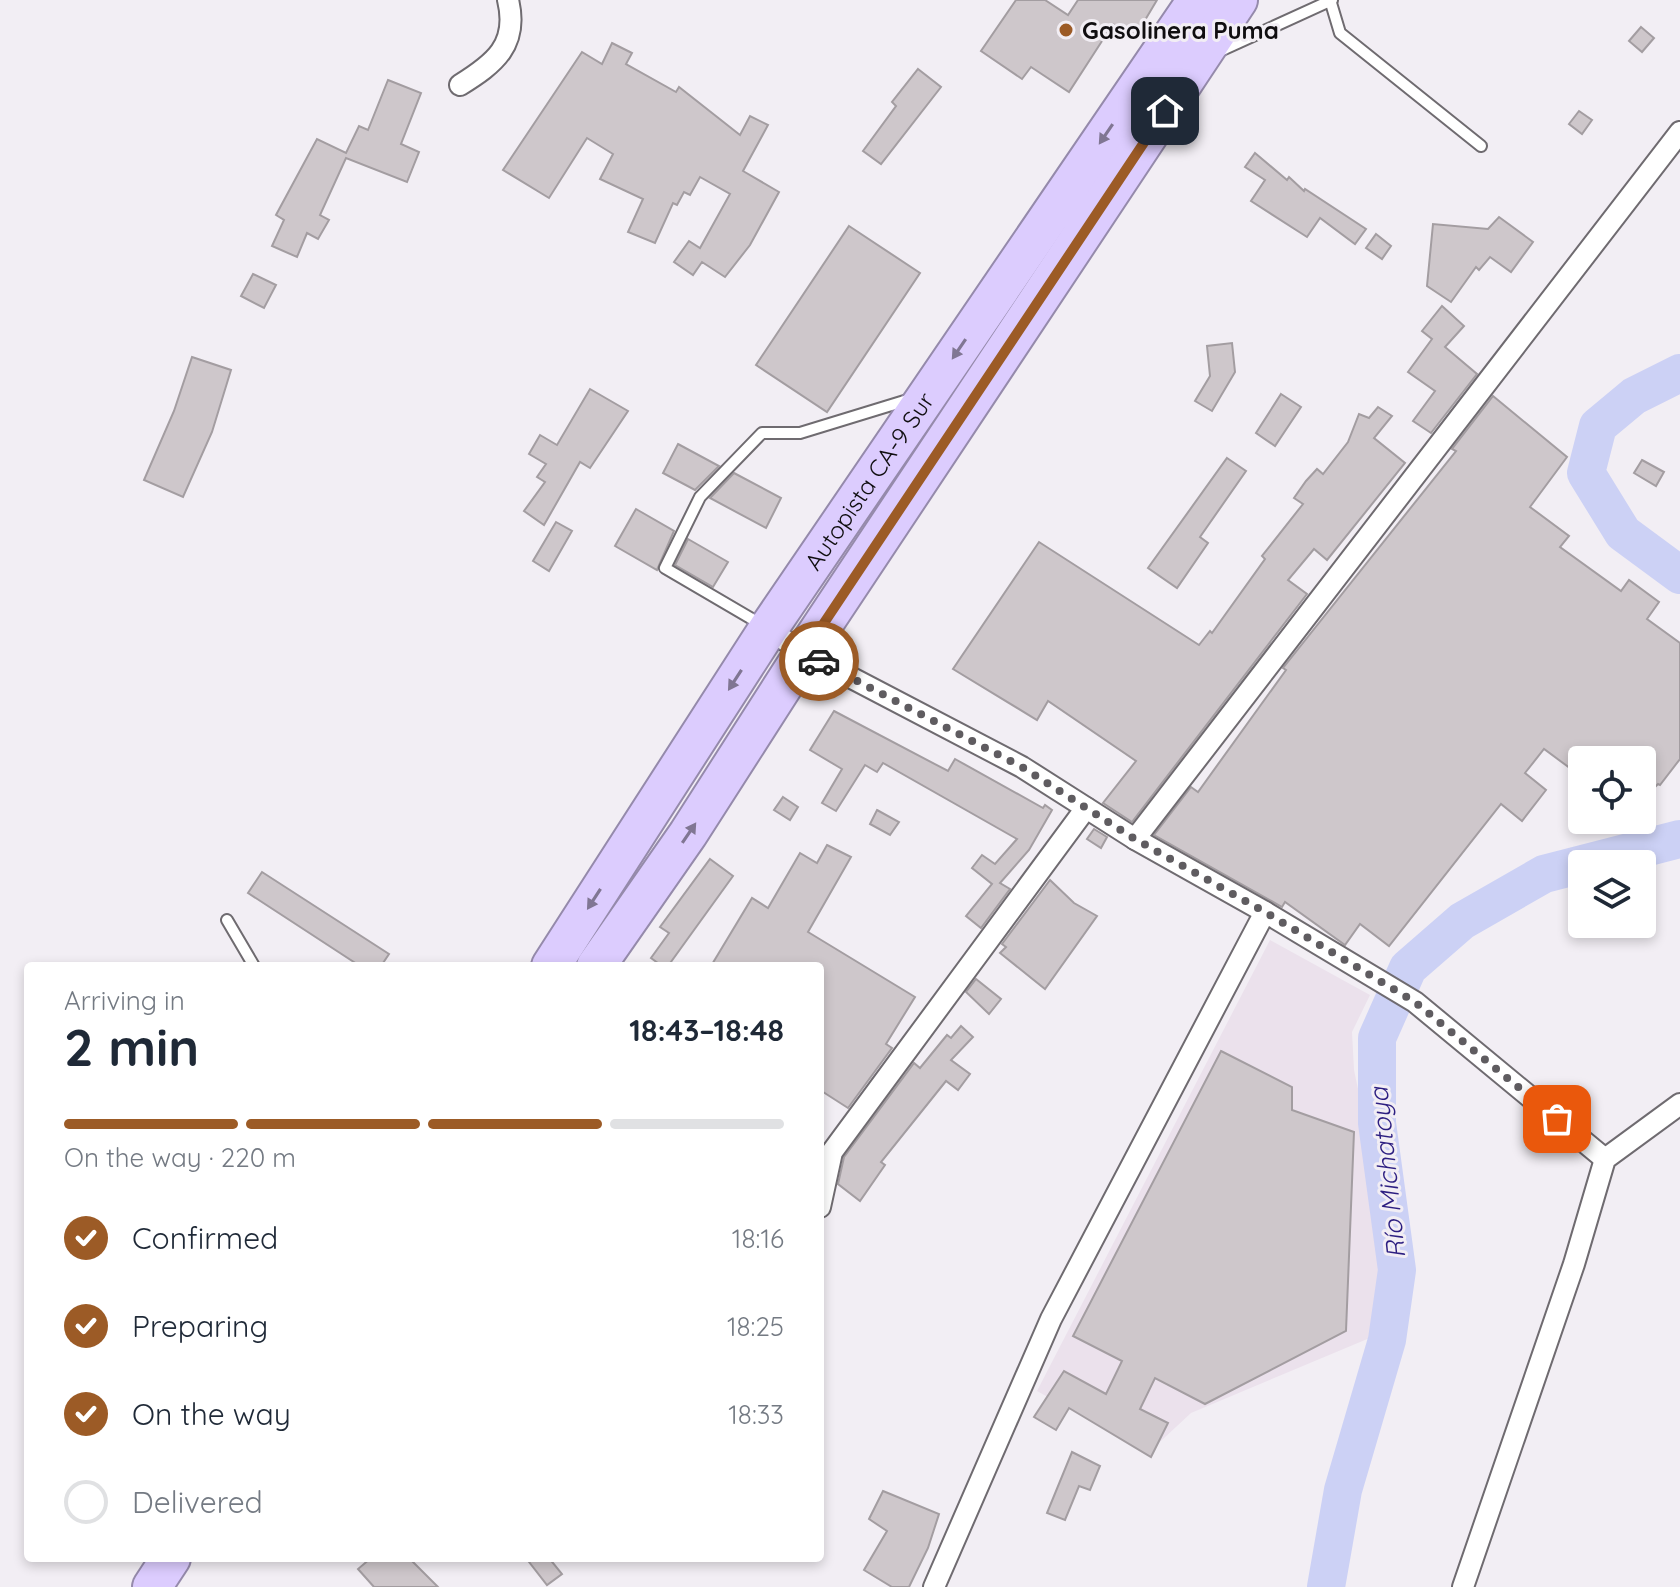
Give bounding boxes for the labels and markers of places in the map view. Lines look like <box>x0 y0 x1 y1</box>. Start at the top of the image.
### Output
place label: Gasolinera Puma <box>1082 15 1279 45</box>
marker: Gasolinera Puma <box>1057 21 1075 39</box>
pin <box>1131 77 1199 145</box>
pin <box>1523 1085 1591 1153</box>

